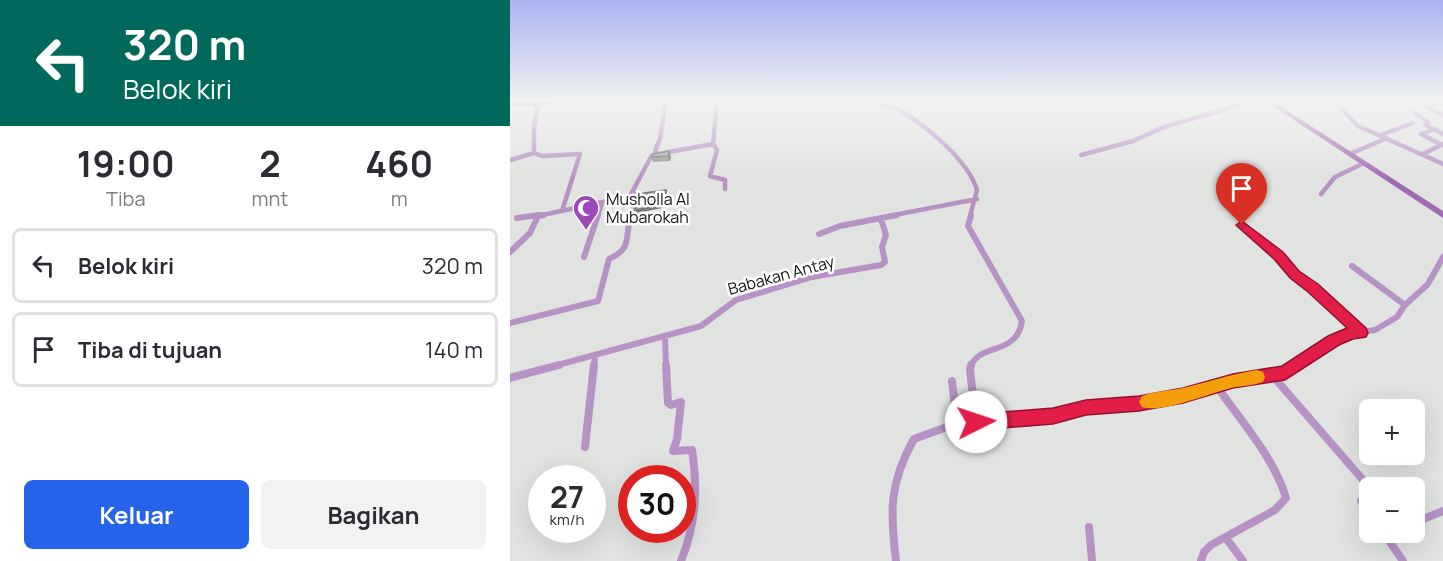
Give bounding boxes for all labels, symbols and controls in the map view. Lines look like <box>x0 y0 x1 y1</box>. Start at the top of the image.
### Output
text: 320 m <box>123 15 246 73</box>
icon: left <box>24 24 102 102</box>
text: Belok kiri <box>123 70 232 107</box>
text: 19:00 <box>77 139 175 188</box>
text: 2 <box>259 139 281 188</box>
text: 460 <box>365 139 433 188</box>
pin <box>1216 163 1267 225</box>
icon: arrive <box>1225 172 1258 205</box>
text: Tiba <box>106 185 146 212</box>
text: mnt <box>252 185 288 212</box>
text: m <box>391 185 408 212</box>
place label: Musholla Al Mubarokah <box>606 188 690 228</box>
mosque icon: Musholla Al Mubarokah <box>571 193 601 231</box>
icon: left <box>27 249 60 282</box>
street label: Babakan Antay <box>725 250 837 300</box>
text: Belok kiri <box>78 251 174 281</box>
text: 320 m <box>422 251 483 281</box>
icon: arrive <box>27 333 60 366</box>
text: Tiba di tujuan <box>78 335 222 365</box>
text: 140 m <box>425 335 483 365</box>
position arrow <box>944 390 1008 454</box>
map controls <box>1359 399 1425 543</box>
button: + <box>1359 399 1425 465</box>
speed limit sign: 30 <box>618 465 696 543</box>
text: 27 <box>550 476 584 517</box>
button: − <box>1359 477 1425 543</box>
button: Keluar <box>24 480 249 549</box>
button: Bagikan <box>261 480 486 549</box>
text: km/h <box>550 509 584 530</box>

